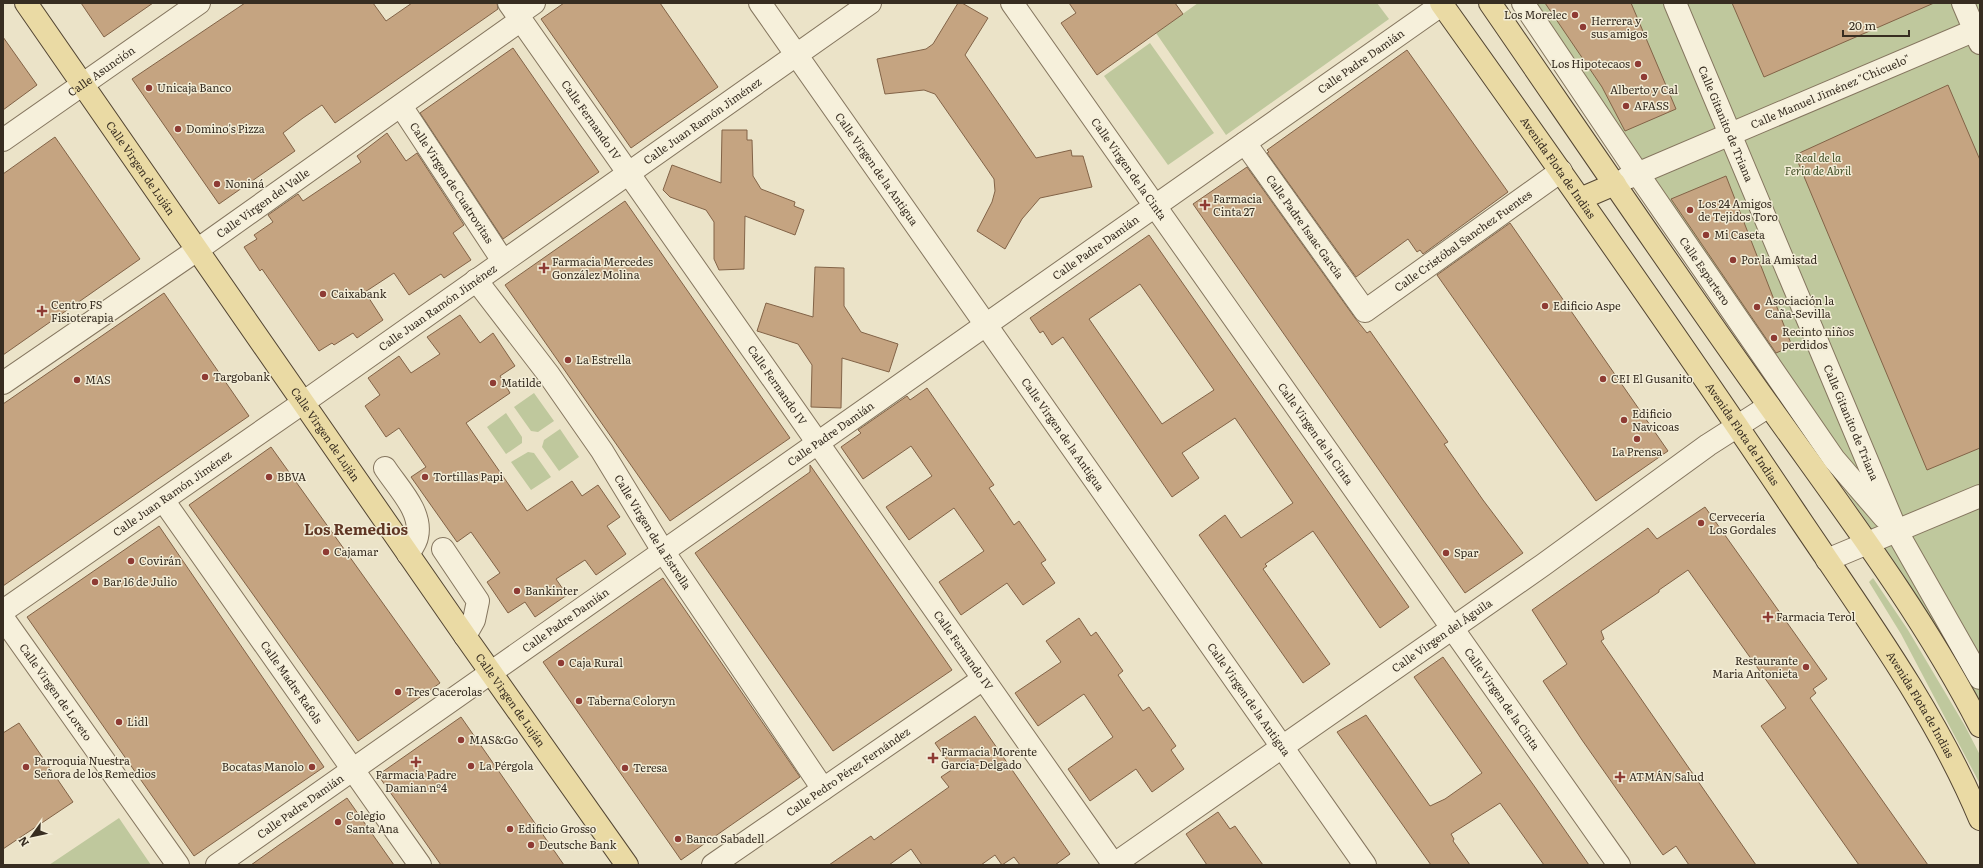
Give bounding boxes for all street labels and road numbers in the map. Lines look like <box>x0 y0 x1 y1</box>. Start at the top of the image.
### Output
street label: Calle Padre Damián <box>1314 24 1407 97</box>
street label: Calle Asunción <box>64 41 138 100</box>
street label: Calle Manuel Jiménez "Chicuelo" <box>1748 50 1912 132</box>
street label: Calle Gitanito de Triana <box>1695 63 1758 184</box>
street label: Calle Juan Ramón Jiménez <box>640 73 765 167</box>
street label: Calle Fernando IV <box>558 76 626 163</box>
street label: Calle Virgen de la Antigua <box>832 109 923 228</box>
street label: Avenida Flota de Indias <box>1517 113 1600 221</box>
street label: Calle Virgen de la Cinta <box>1088 114 1171 223</box>
street label: Calle Virgen de Luján <box>103 117 180 218</box>
street label: Calle Virgen de Cuatrovitas <box>407 119 498 246</box>
street label: Calle Virgen del Valle <box>212 164 312 241</box>
street label: Calle Padre Isaac García <box>1263 171 1348 281</box>
street label: Calle Cristóbal Sanchez Fuentes <box>1390 185 1535 295</box>
street label: Calle Padre Damián <box>1049 211 1142 283</box>
street label: Calle Espartero <box>1676 233 1735 308</box>
street label: Calle Juan Ramón Jiménez <box>375 259 500 354</box>
street label: Calle Fernando IV <box>745 342 812 428</box>
street label: Calle Gitanito de Triana <box>1821 362 1883 483</box>
street label: Calle Virgen de la Antigua <box>1018 374 1109 494</box>
street label: Calle Virgen de la Cinta <box>1275 379 1358 488</box>
street label: Avenida Flota de Indias <box>1703 379 1784 488</box>
street label: Calle Virgen de Luján <box>288 384 364 484</box>
street label: Calle Padre Damián <box>784 397 877 469</box>
street label: Calle Juan Ramón Jiménez <box>109 446 235 540</box>
street label: Calle Virgen de la Estrella <box>611 471 696 592</box>
street label: Calle Padre Damián <box>518 583 612 655</box>
street label: Calle Virgen del Águila <box>1388 594 1495 675</box>
street label: Calle Fernando IV <box>931 607 998 693</box>
street label: Calle Madre Rafols <box>257 637 327 726</box>
street label: Calle Virgen de la Antigua <box>1204 639 1295 759</box>
street label: Calle Virgen de Loreto <box>16 640 96 744</box>
street label: Calle Virgen de la Cinta <box>1461 644 1544 753</box>
street label: Avenida Flota de Indias <box>1884 648 1959 760</box>
street label: Calle Virgen de Luján <box>473 650 550 750</box>
street label: Calle Pedro Pérez Fernández <box>782 722 913 819</box>
street label: Calle Padre Damián <box>253 769 346 842</box>

